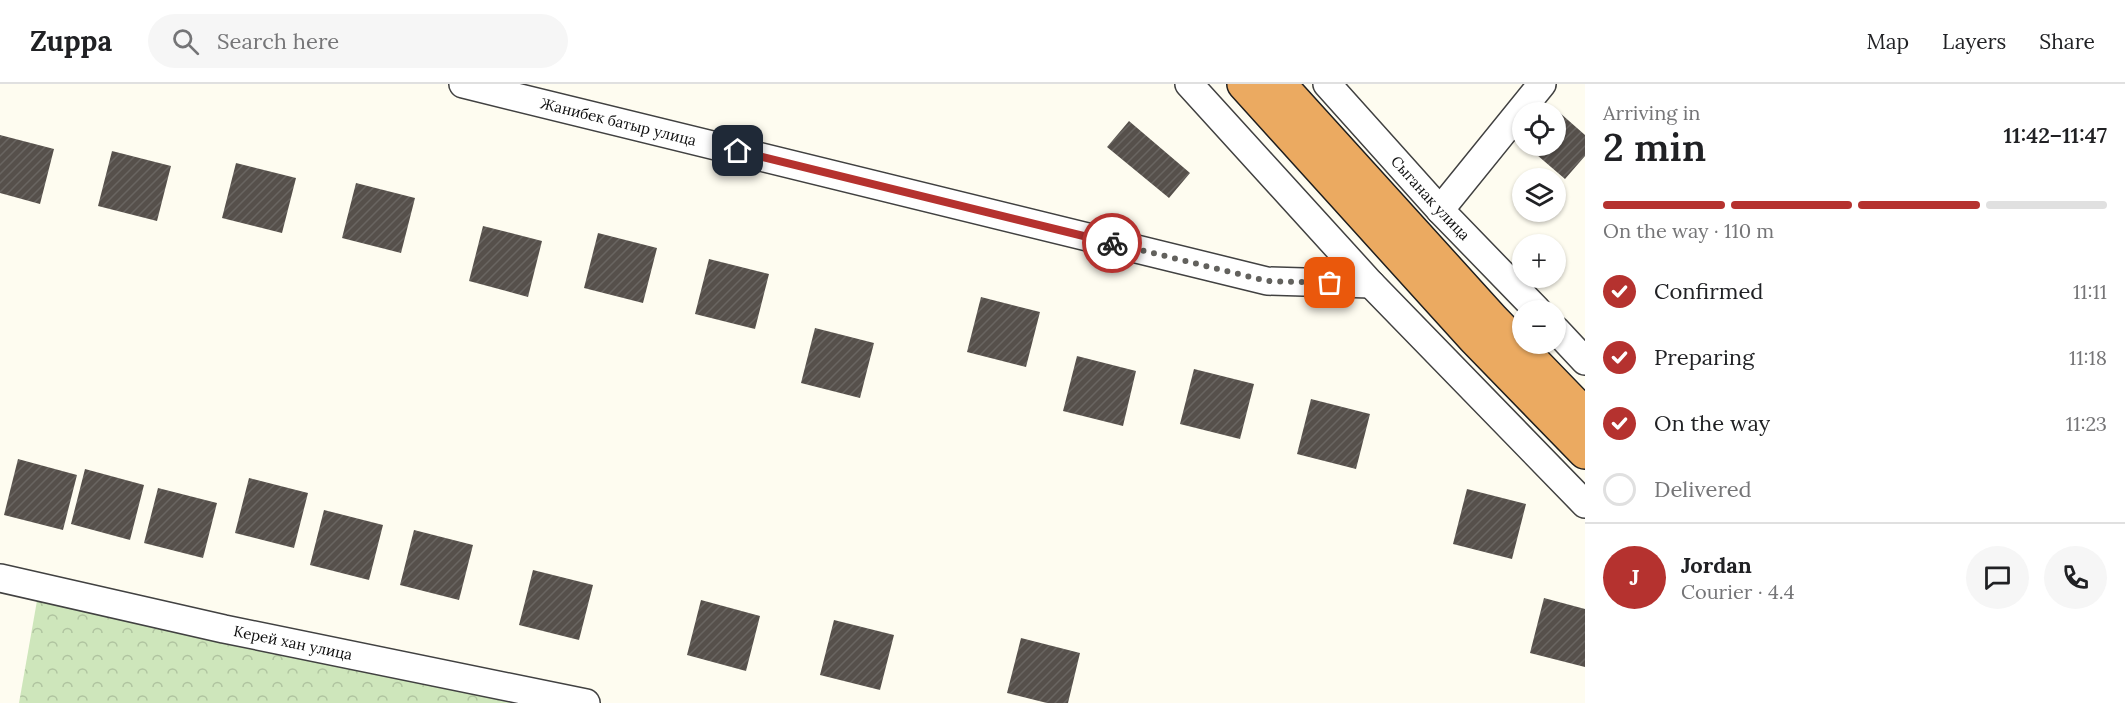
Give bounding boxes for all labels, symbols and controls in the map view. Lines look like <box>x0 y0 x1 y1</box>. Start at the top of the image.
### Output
search box <box>148 14 568 68</box>
text: Zuppa <box>30 23 112 59</box>
icon: search <box>169 25 202 58</box>
text: Search here <box>217 27 339 55</box>
text: Map <box>1866 28 1909 55</box>
text: Layers <box>1942 28 2006 55</box>
text: Share <box>2039 28 2095 55</box>
street label: Жанибек батыр улица <box>539 93 699 150</box>
text: Arriving in <box>1603 100 1700 125</box>
map controls <box>1512 102 1566 354</box>
button: locate <box>1512 102 1566 156</box>
text: 11:42–11:47 <box>2003 121 2107 149</box>
text: 2 min <box>1603 122 1706 172</box>
pin <box>712 125 763 176</box>
icon: home <box>721 134 754 167</box>
street label: Сыганак улица <box>1387 152 1474 244</box>
button: layers <box>1512 168 1566 222</box>
courier <box>1082 213 1142 273</box>
text: On the way · 110 m <box>1603 218 1774 243</box>
icon: bike <box>1096 227 1129 260</box>
button: + <box>1512 234 1566 288</box>
pin <box>1304 257 1355 308</box>
icon: bag <box>1313 266 1346 299</box>
icon: check <box>1603 275 1636 308</box>
text: Confirmed <box>1654 277 1763 305</box>
text: 11:11 <box>2073 279 2107 304</box>
button: − <box>1512 300 1566 354</box>
icon: check <box>1603 341 1636 374</box>
text: Preparing <box>1654 343 1754 371</box>
text: 11:18 <box>2069 345 2107 370</box>
icon: check <box>1603 407 1636 440</box>
text: On the way <box>1654 409 1770 437</box>
text: 11:23 <box>2066 411 2107 436</box>
text: Delivered <box>1654 475 1752 503</box>
button: chat <box>1966 546 2029 609</box>
button: phone <box>2044 546 2107 609</box>
text: Jordan <box>1681 551 1752 579</box>
text: J <box>1630 563 1639 591</box>
text: Courier · 4.4 <box>1681 579 1795 604</box>
street label: Керей хан улица <box>232 621 354 664</box>

